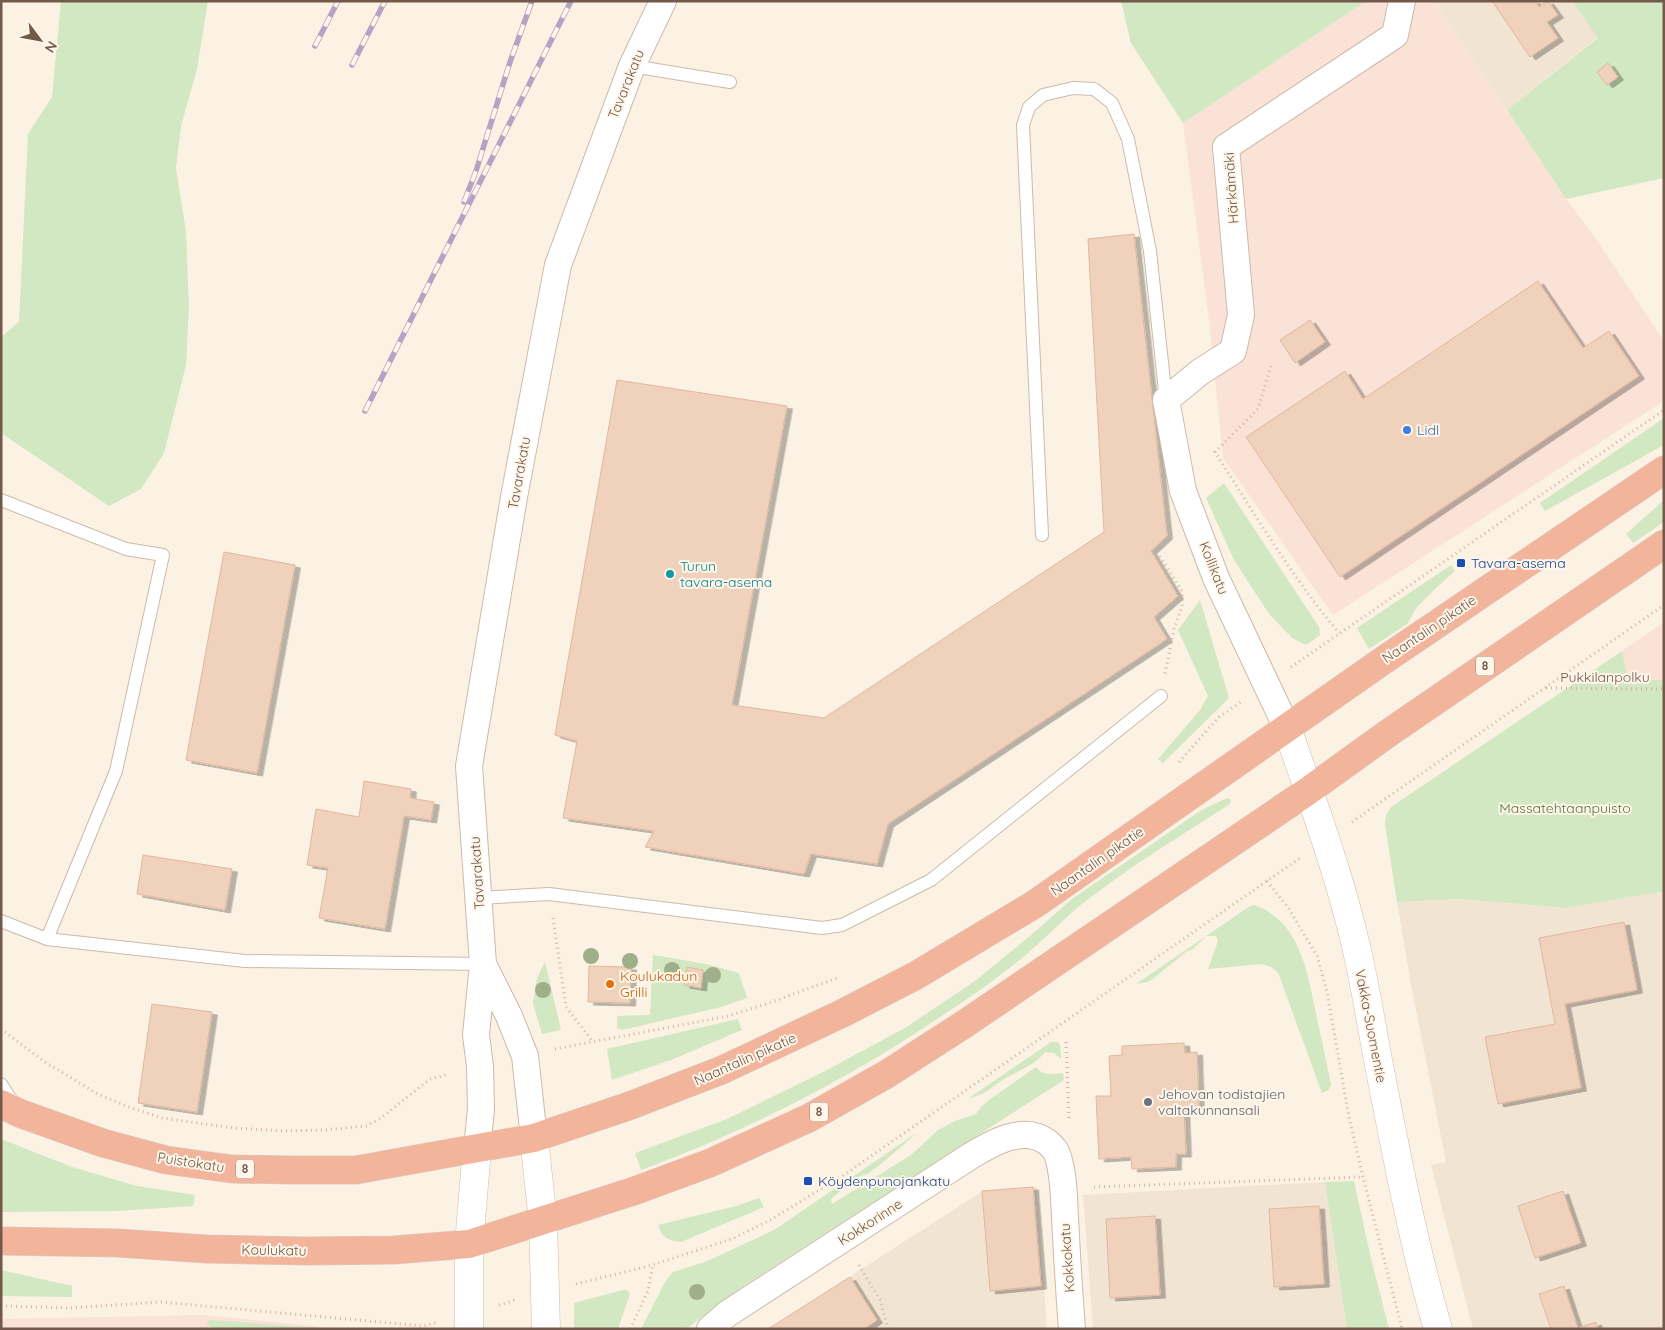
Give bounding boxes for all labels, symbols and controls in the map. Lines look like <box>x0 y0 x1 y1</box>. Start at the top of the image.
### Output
north arrow <box>15 15 65 65</box>
text: N <box>41 38 61 56</box>
street label: Tavarakatu <box>604 47 648 121</box>
street label: Härkämäki <box>1220 152 1242 224</box>
place label: Lidl <box>1417 421 1439 439</box>
marker: Lidl <box>1401 424 1413 436</box>
street label: Tavarakatu <box>504 435 534 511</box>
street label: Kollikatu <box>1195 539 1233 597</box>
place label: Tavara-asema <box>1471 554 1566 572</box>
place label: Turun tavara-asema <box>680 557 772 591</box>
marker: Tavara-asema <box>1455 557 1467 569</box>
marker: Turun tavara-asema <box>664 568 676 580</box>
street label: Naantalin pikatie <box>1378 591 1480 667</box>
road number: 8 <box>1476 656 1494 676</box>
street label: Pukkilanpolku <box>1560 668 1650 686</box>
park label: Massatehtaanpuisto <box>1499 799 1631 817</box>
street label: Naantalin pikatie <box>1047 822 1147 900</box>
street label: Tavarakatu <box>465 836 489 910</box>
place label: Koulukadun Grilli <box>620 967 697 1001</box>
street label: Vakka-Suomentie <box>1351 968 1391 1084</box>
marker: Koulukadun Grilli <box>604 978 616 990</box>
street label: Naantalin pikatie <box>691 1028 799 1090</box>
place label: Jehovan todistajien valtakunnansali <box>1158 1085 1285 1119</box>
marker: Jehovan todistajien valtakunnansali <box>1142 1096 1154 1108</box>
road number: 8 <box>810 1102 828 1122</box>
street label: Puistokatu <box>156 1148 226 1176</box>
road number: 8 <box>236 1160 254 1178</box>
place label: Köydenpunojankatu <box>818 1172 950 1190</box>
marker: Köydenpunojankatu <box>802 1175 814 1187</box>
street label: Kokkorinne <box>834 1194 906 1249</box>
street label: Kokkokatu <box>1056 1223 1078 1293</box>
street label: Koulukatu <box>241 1240 307 1260</box>

